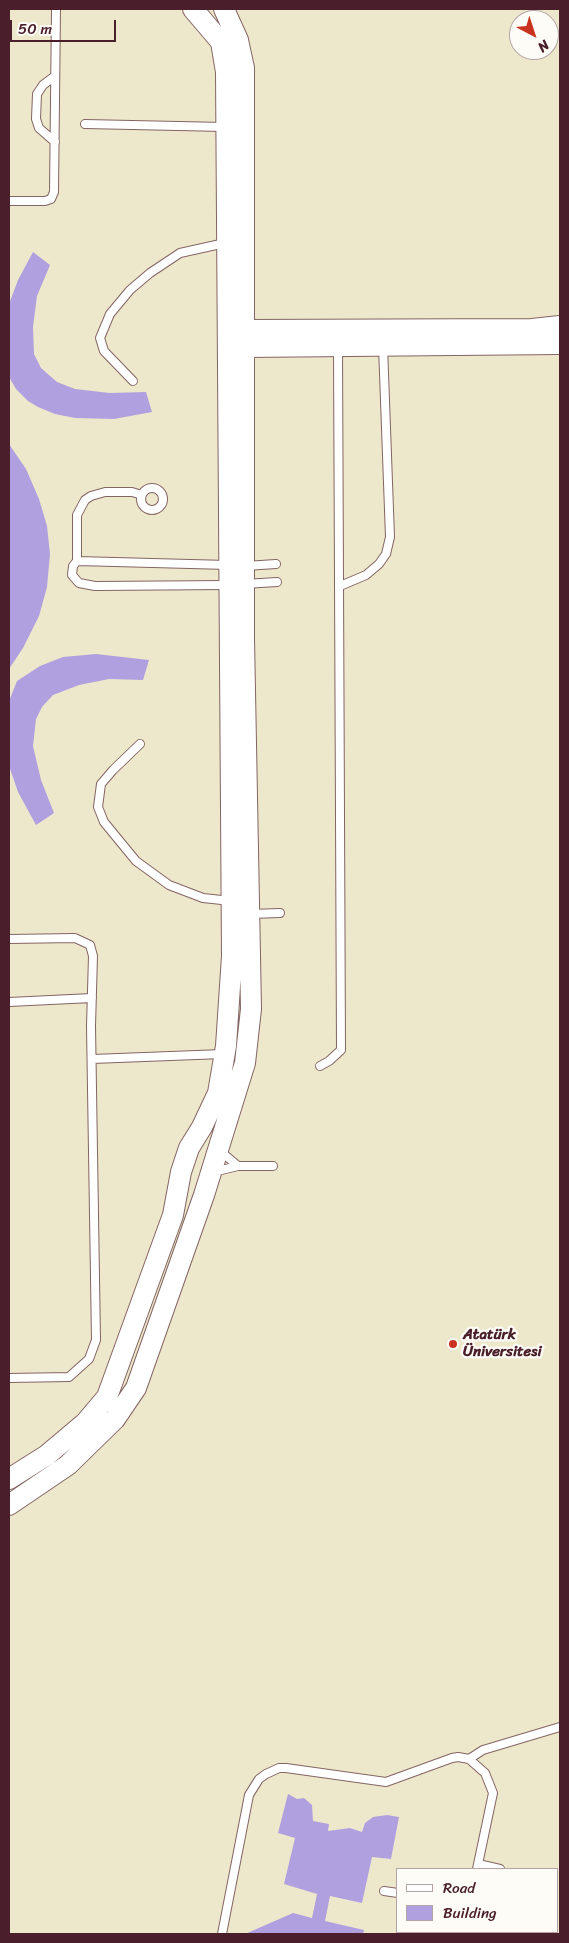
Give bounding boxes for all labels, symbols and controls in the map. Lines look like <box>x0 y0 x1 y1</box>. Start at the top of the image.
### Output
scale bar <box>12 10 119 42</box>
north arrow <box>509 10 559 60</box>
text: 50 m <box>18 16 52 42</box>
text: N <box>532 33 555 59</box>
place label: Atatürk Üniversitesi <box>463 1326 542 1361</box>
marker: Atatürk Üniversitesi <box>447 1338 459 1350</box>
legend <box>396 1868 559 1933</box>
text: Road <box>443 1875 475 1901</box>
text: Building <box>443 1900 497 1926</box>

